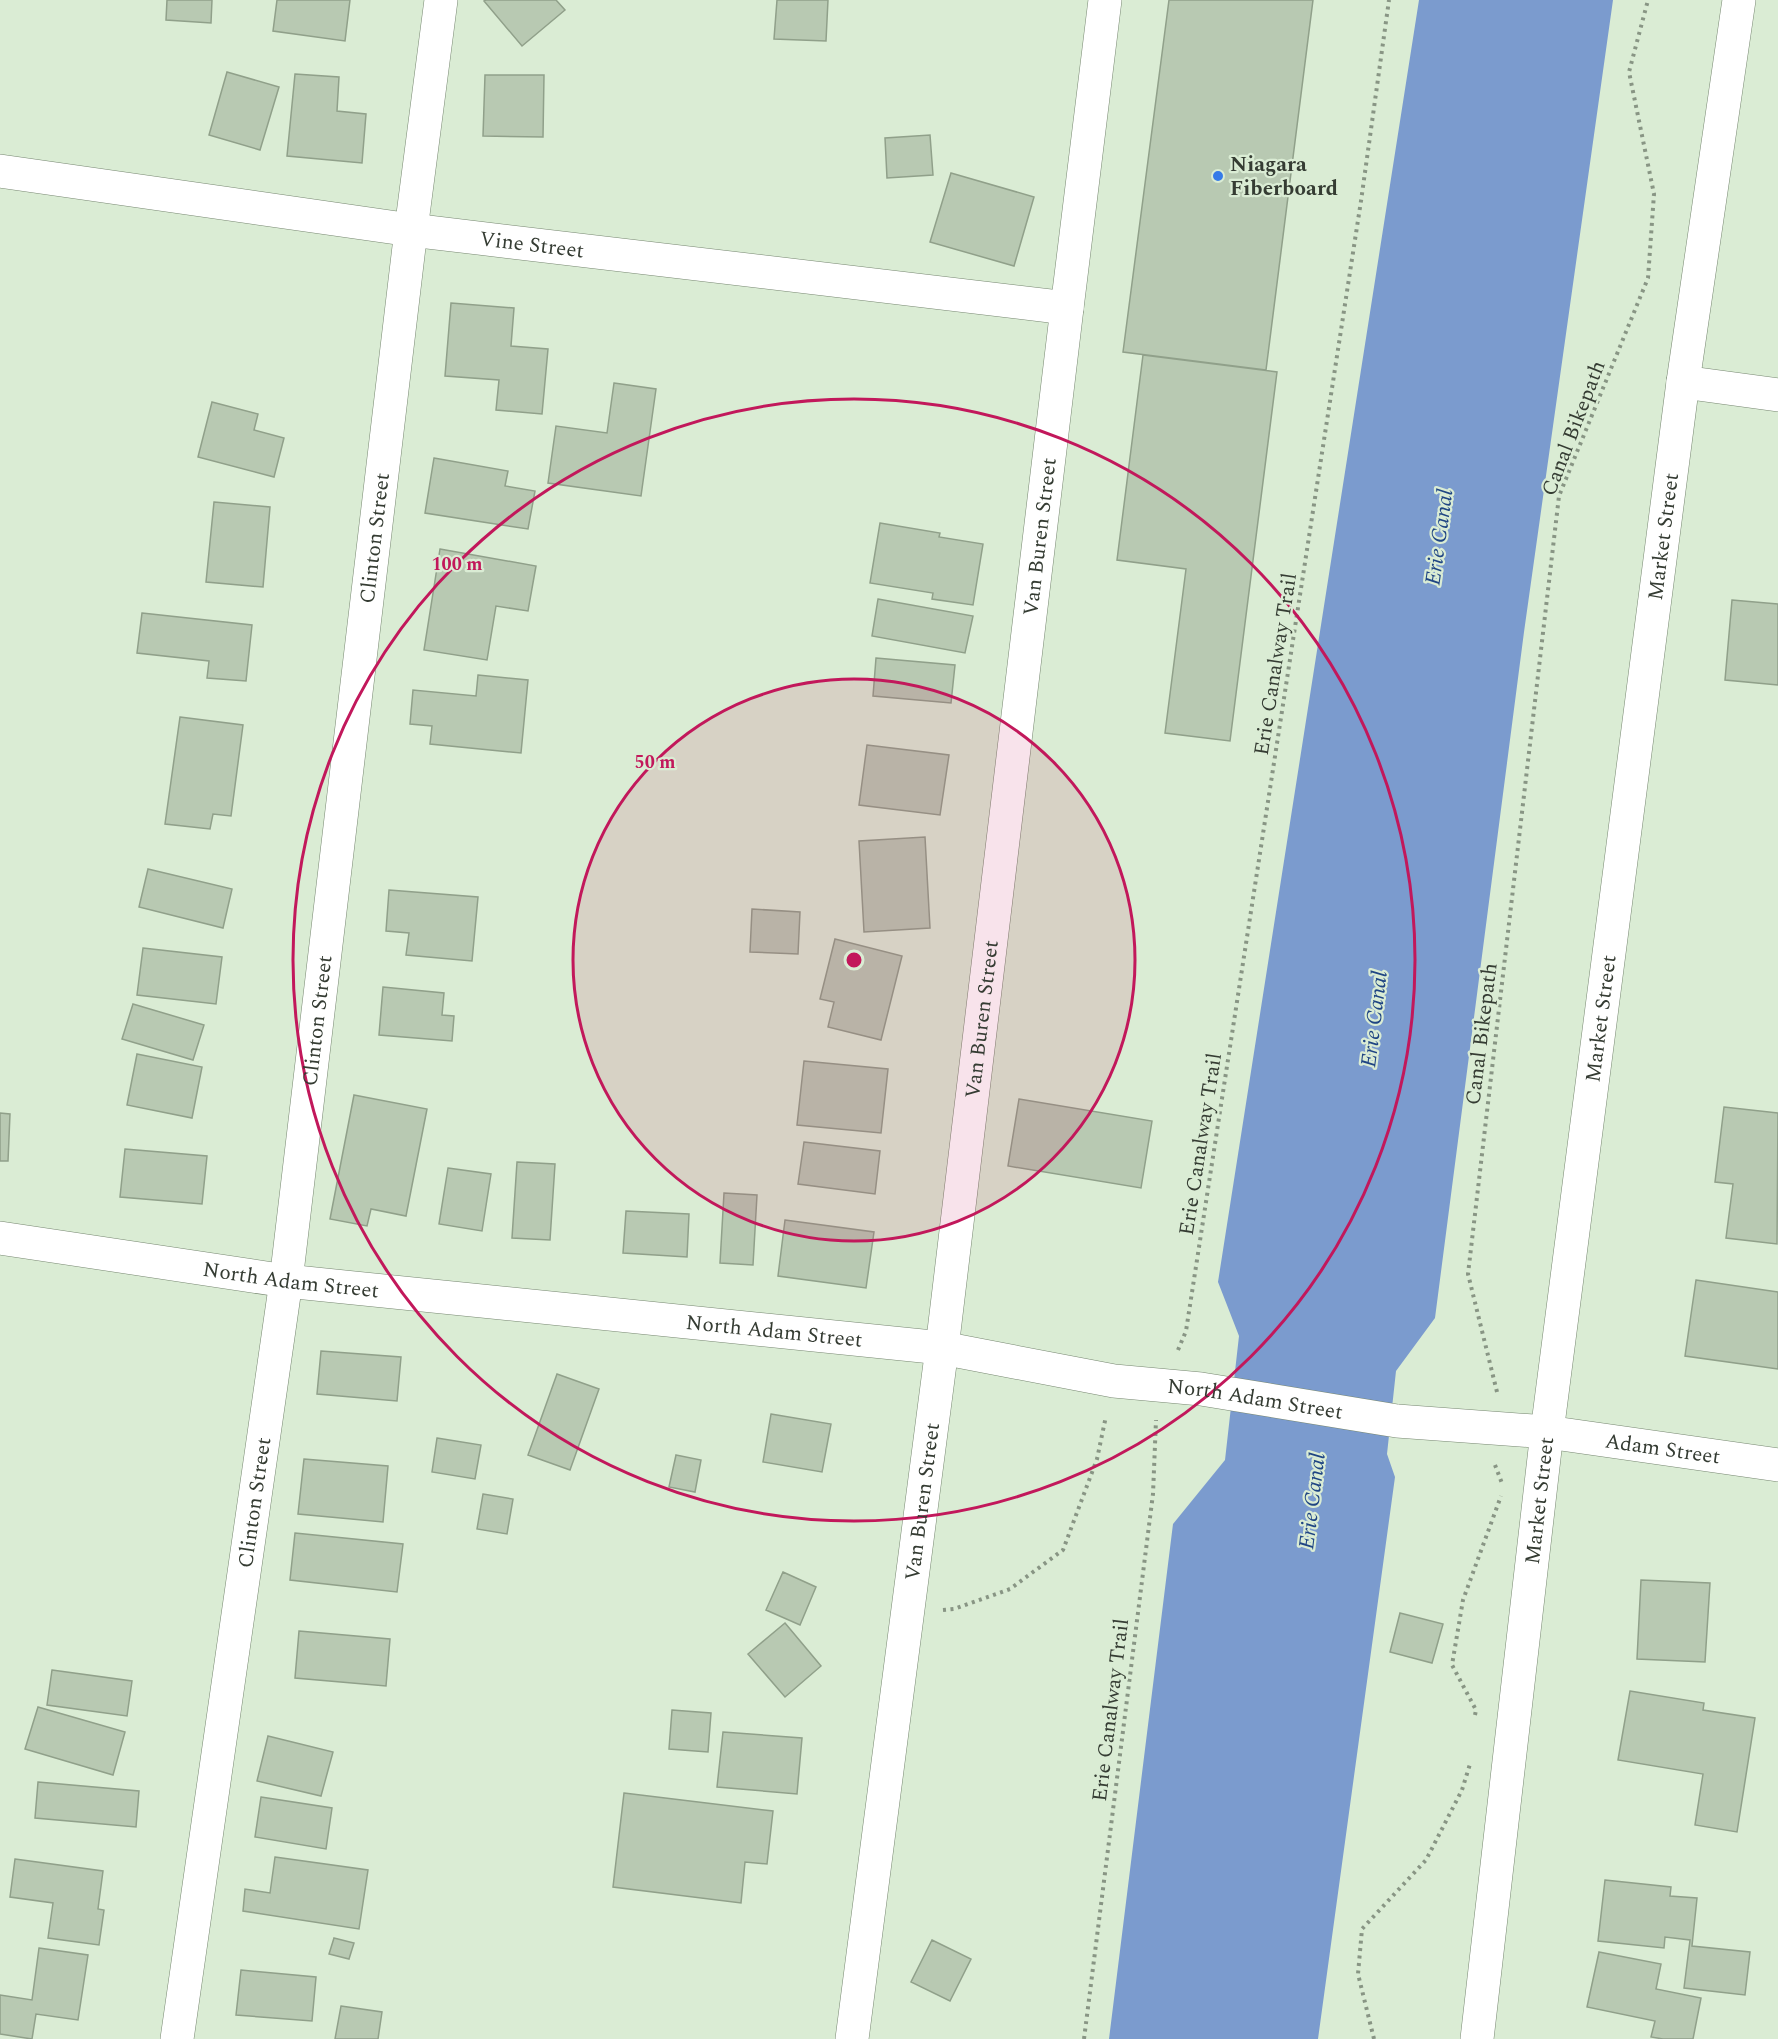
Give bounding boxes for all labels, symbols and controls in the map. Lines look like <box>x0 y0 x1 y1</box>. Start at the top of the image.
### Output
place label: Niagara Fiberboard <box>1230 149 1338 205</box>
marker: Niagara Fiberboard <box>1211 169 1225 183</box>
street label: Vine Street <box>478 223 586 267</box>
street label: Canal Bikepath <box>1533 356 1614 501</box>
street label: Van Buren Street <box>1015 456 1066 618</box>
street label: Clinton Street <box>352 471 399 605</box>
street label: Market Street <box>1640 471 1688 602</box>
water label: Erie Canal <box>1416 487 1463 587</box>
text: 100 m <box>431 551 483 578</box>
street label: Erie Canalway Trail <box>1246 571 1306 758</box>
text: 50 m <box>635 749 675 776</box>
street label: Van Buren Street <box>957 938 1008 1100</box>
centre of rings <box>844 950 864 970</box>
street label: Clinton Street <box>294 953 342 1088</box>
street label: Market Street <box>1577 953 1626 1084</box>
street label: Canal Bikepath <box>1457 961 1507 1107</box>
water label: Erie Canal <box>1352 969 1397 1069</box>
street label: Erie Canalway Trail <box>1171 1051 1231 1238</box>
street label: North Adam Street <box>201 1254 380 1307</box>
street label: North Adam Street <box>684 1307 864 1357</box>
street label: North Adam Street <box>1166 1371 1345 1429</box>
street label: Van Buren Street <box>897 1421 949 1583</box>
street label: Adam Street <box>1603 1425 1722 1474</box>
street label: Clinton Street <box>230 1435 280 1570</box>
street label: Market Street <box>1517 1435 1563 1566</box>
water label: Erie Canal <box>1290 1451 1335 1551</box>
street label: Erie Canalway Trail <box>1084 1617 1138 1804</box>

